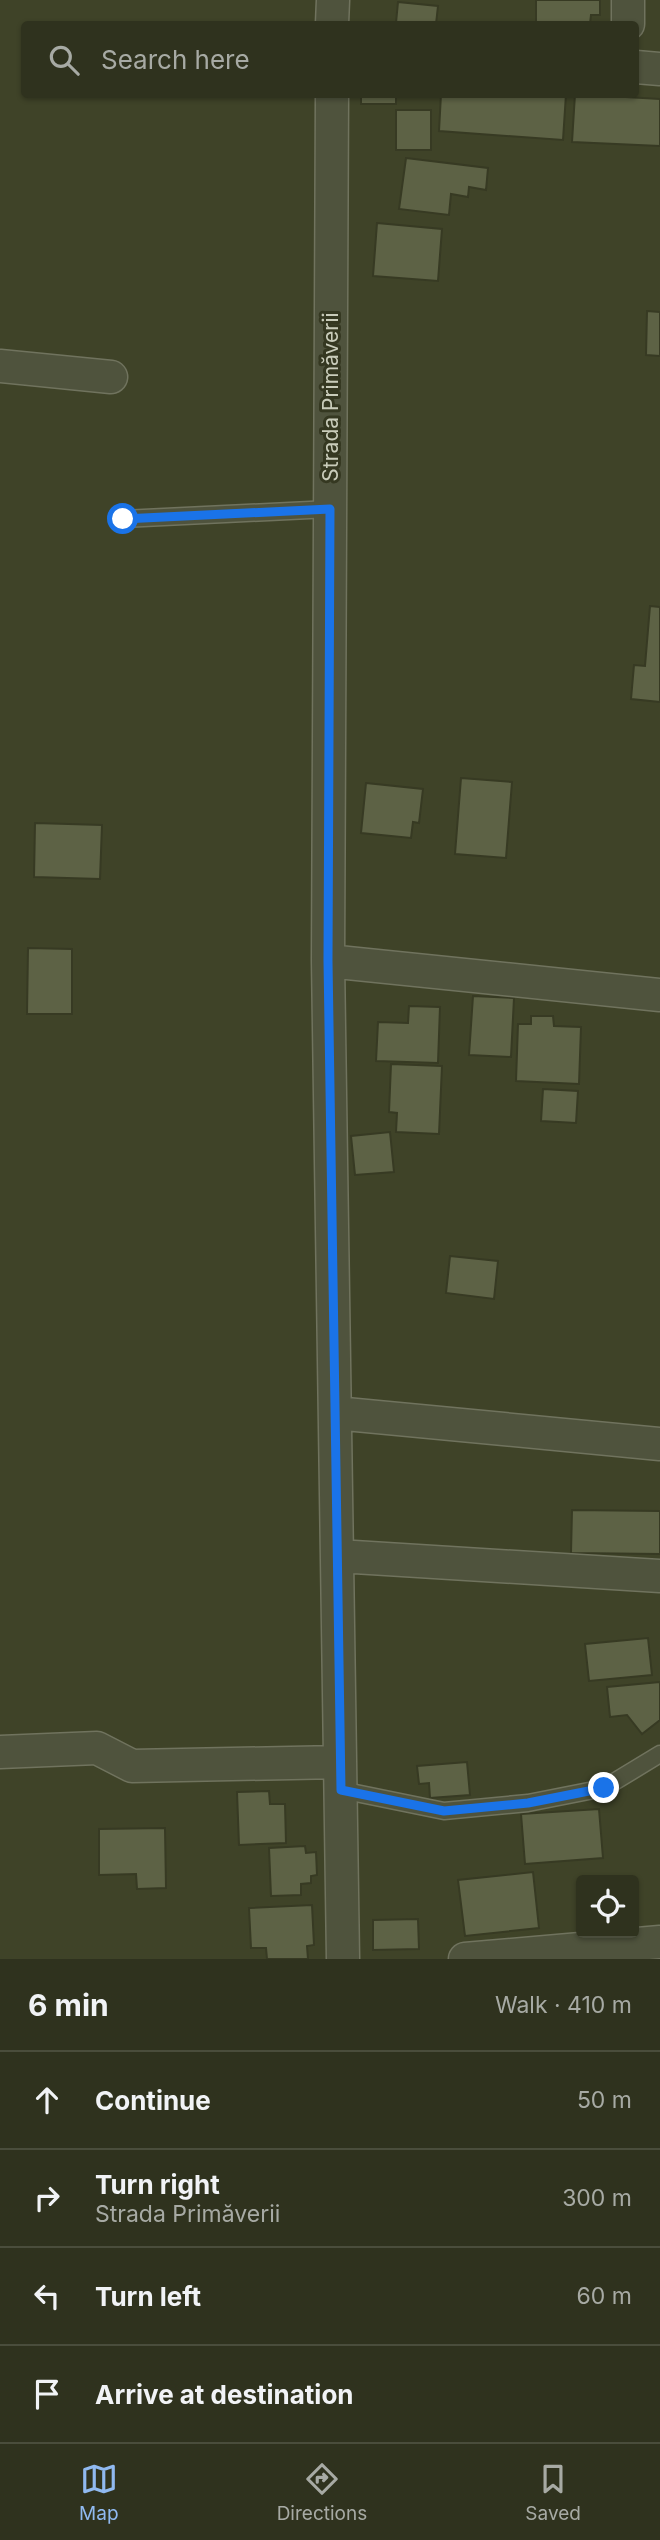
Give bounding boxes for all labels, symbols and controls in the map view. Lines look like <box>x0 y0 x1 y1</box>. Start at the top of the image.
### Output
search box <box>21 21 639 98</box>
icon: search <box>45 41 83 79</box>
text: Search here <box>101 44 250 75</box>
street label: Strada Primăverii <box>318 312 343 482</box>
route start <box>107 503 138 534</box>
route end <box>588 1772 619 1803</box>
map controls <box>576 1875 639 1938</box>
button: locate <box>576 1875 639 1938</box>
text: 6 min <box>28 1987 109 2023</box>
text: Walk · 410 m <box>495 1991 632 2019</box>
icon: ahead <box>28 2081 66 2119</box>
text: Continue <box>95 2085 211 2116</box>
text: 50 m <box>577 2086 632 2114</box>
text: Turn right <box>95 2169 220 2200</box>
icon: right <box>28 2179 66 2217</box>
text: 300 m <box>562 2184 632 2212</box>
text: Strada Primăverii <box>95 2200 280 2228</box>
icon: left <box>28 2277 66 2315</box>
text: Turn left <box>95 2281 201 2312</box>
text: 60 m <box>577 2282 632 2310</box>
icon: arrive <box>28 2375 66 2413</box>
text: Arrive at destination <box>95 2379 354 2410</box>
tab: Map <box>79 2460 119 2525</box>
tab: Directions <box>277 2460 367 2525</box>
tab: Saved <box>525 2460 581 2525</box>

